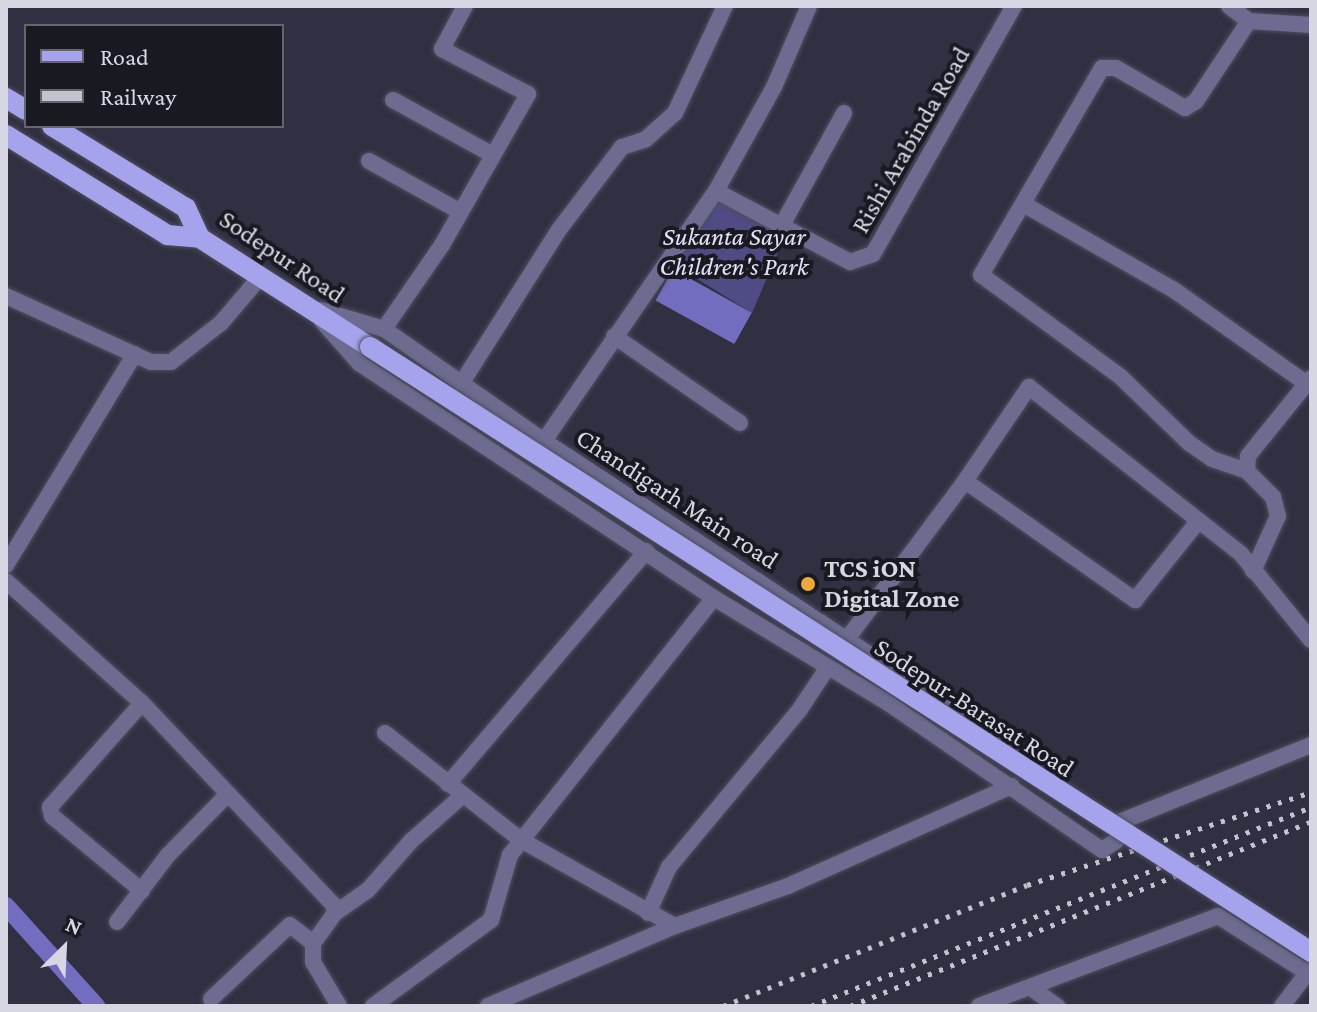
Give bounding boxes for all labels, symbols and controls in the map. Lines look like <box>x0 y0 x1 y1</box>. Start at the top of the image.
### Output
legend <box>24 24 284 128</box>
street label: Rishi Arabinda Road <box>845 41 977 239</box>
text: Road <box>100 43 149 70</box>
text: Railway <box>100 83 176 110</box>
street label: Sodepur Road <box>213 204 351 310</box>
park label: Sukanta Sayar Children's Park <box>660 221 808 282</box>
street label: Chandigarh Main road <box>570 422 784 576</box>
place label: TCS iON Digital Zone <box>824 553 959 614</box>
marker: TCS iON Digital Zone <box>799 575 817 593</box>
street label: Sodepur-Barasat Road <box>868 632 1080 784</box>
north arrow <box>24 908 104 988</box>
text: N <box>62 911 86 940</box>

